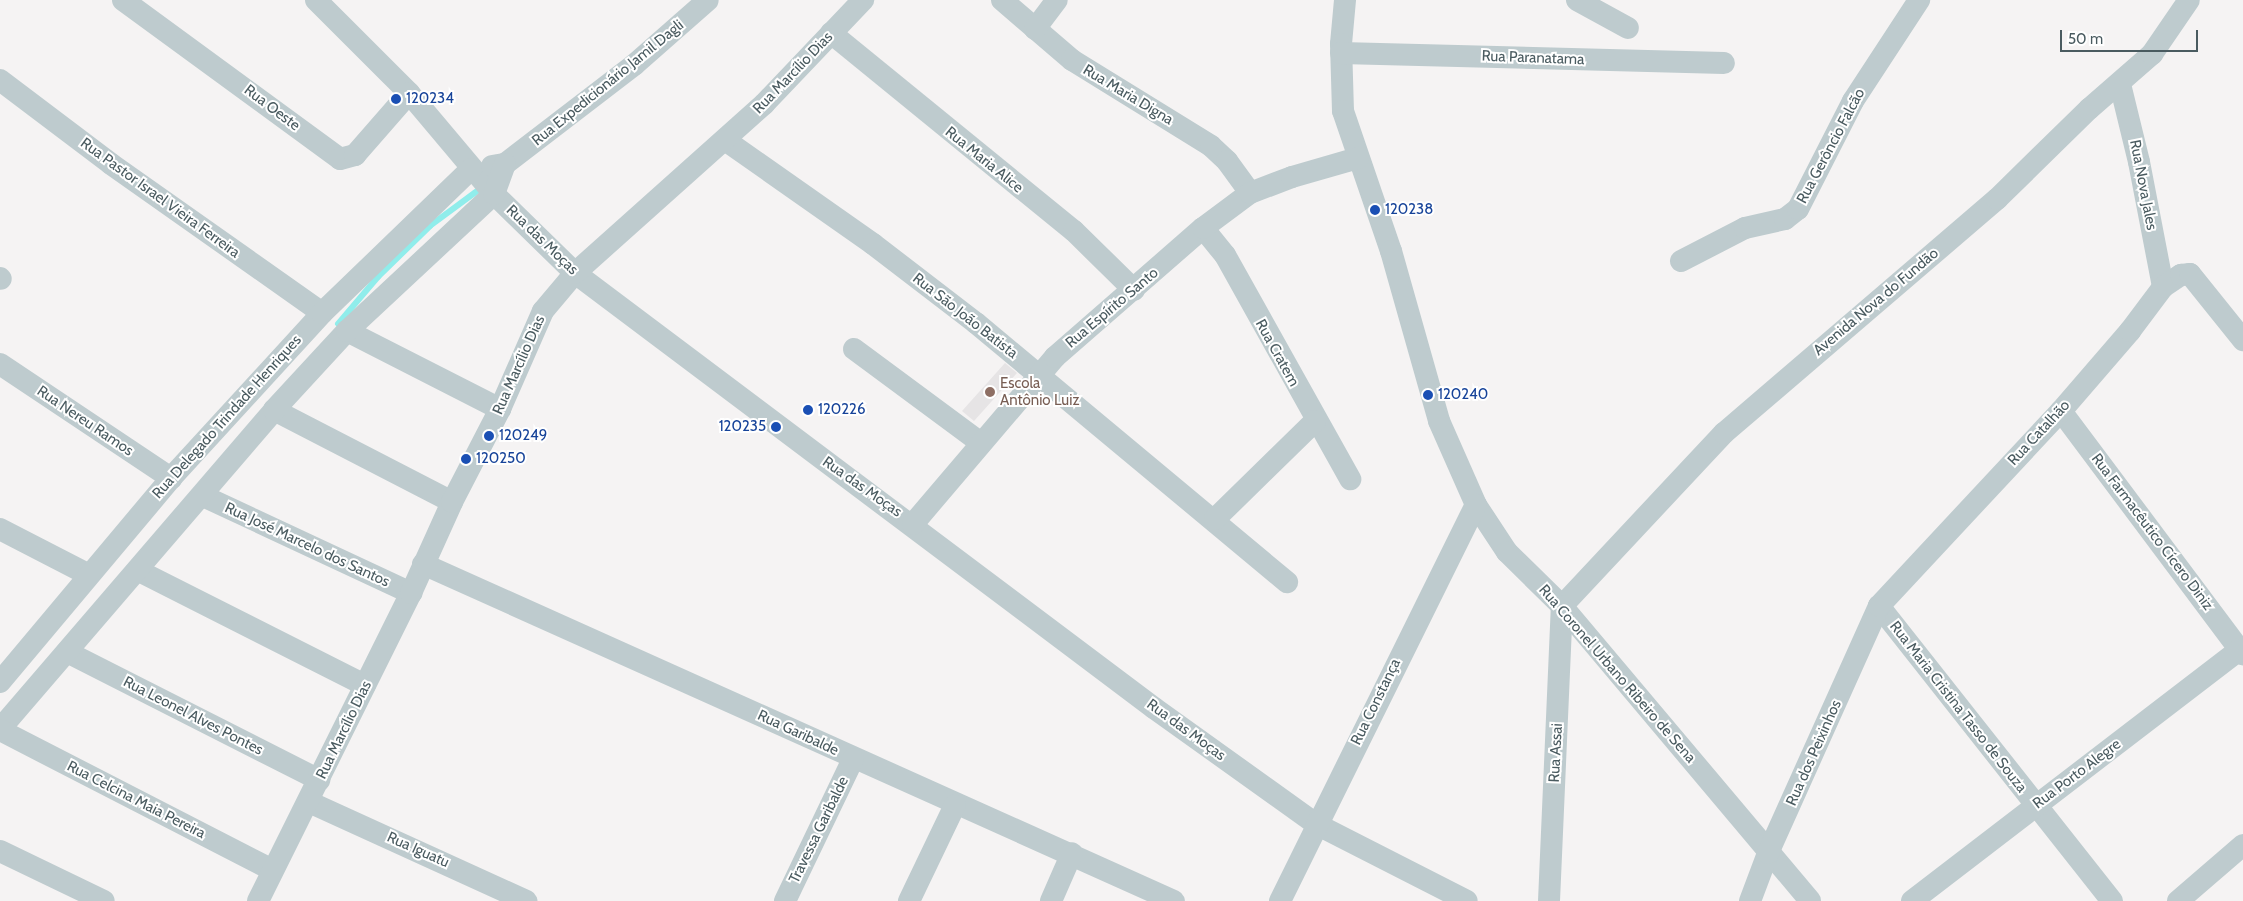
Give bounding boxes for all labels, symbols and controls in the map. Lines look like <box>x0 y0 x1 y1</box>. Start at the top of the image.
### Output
street label: Rua Expedicionário Jamil Dagli <box>529 16 687 150</box>
scale bar <box>2063 20 2200 52</box>
street label: Rua Marcílio Dias <box>749 28 837 118</box>
text: 50 m <box>2068 30 2103 48</box>
street label: Rua Paranatama <box>1481 47 1585 69</box>
street label: Rua Maria Digna <box>1080 61 1176 129</box>
street label: Rua Oeste <box>240 81 304 135</box>
street label: Rua Gerôncio Falcão <box>1793 85 1869 207</box>
place label: 120234 <box>406 90 454 108</box>
marker: 120234 <box>390 93 402 105</box>
street label: Rua Maria Alice <box>941 123 1027 197</box>
street label: Rua Pastor Israel Vieira Ferreira <box>77 134 243 262</box>
street label: Rua Nova Jales <box>2125 138 2161 232</box>
street label: Rua das Moças <box>502 201 582 279</box>
place label: 120238 <box>1385 201 1433 219</box>
marker: 120238 <box>1369 204 1381 216</box>
street label: Avenida Nova do Fundão <box>1810 244 1942 360</box>
street label: Rua Espírito Santo <box>1062 264 1162 352</box>
street label: Rua São João Batista <box>909 269 1021 363</box>
street label: Rua Marcílio Dias <box>489 313 549 417</box>
street label: Rua Cratem <box>1251 316 1303 390</box>
street label: Rua Delegado Trindade Henriques <box>149 331 305 503</box>
place label: Escola Antônio Luiz <box>1000 374 1079 409</box>
street label: Rua Nereu Ramos <box>33 382 137 460</box>
marker: Escola Antônio Luiz <box>984 386 996 398</box>
place label: 120240 <box>1438 386 1488 404</box>
marker: 120240 <box>1422 389 1434 401</box>
street label: Rua Catalhão <box>2004 397 2074 469</box>
place label: 120226 <box>818 401 865 419</box>
marker: 120226 <box>802 404 814 416</box>
place label: 120235 <box>719 418 766 436</box>
marker: 120235 <box>770 421 782 433</box>
place label: 120249 <box>499 427 547 445</box>
marker: 120249 <box>483 430 495 442</box>
place label: 120250 <box>476 450 526 468</box>
street label: Rua Farmacêutico Cícero Diniz <box>2087 450 2217 614</box>
marker: 120250 <box>460 453 472 465</box>
street label: Rua das Moças <box>819 453 905 521</box>
street label: Rua José Marcelo dos Santos <box>222 499 392 591</box>
street label: Rua Coronel Urbano Ribeiro de Sena <box>1535 581 1699 767</box>
street label: Rua Maria Cristina Tasso de Souza <box>1886 618 2030 796</box>
street label: Rua Constança <box>1347 656 1405 748</box>
street label: Rua Leonel Alves Pontes <box>120 673 266 759</box>
street label: Rua Marcílio Dias <box>312 678 376 782</box>
street label: Rua das Moças <box>1143 695 1229 765</box>
street label: Rua dos Peixinhos <box>1783 697 1845 809</box>
street label: Rua Garibalde <box>755 706 841 760</box>
street label: Rua Assai <box>1545 723 1567 783</box>
street label: Rua Porto Alegre <box>2030 735 2124 813</box>
street label: Rua Celcina Maia Pereira <box>64 757 208 843</box>
street label: Travessa Garibalde <box>785 774 853 886</box>
street label: Rua Iguatu <box>384 828 452 872</box>

